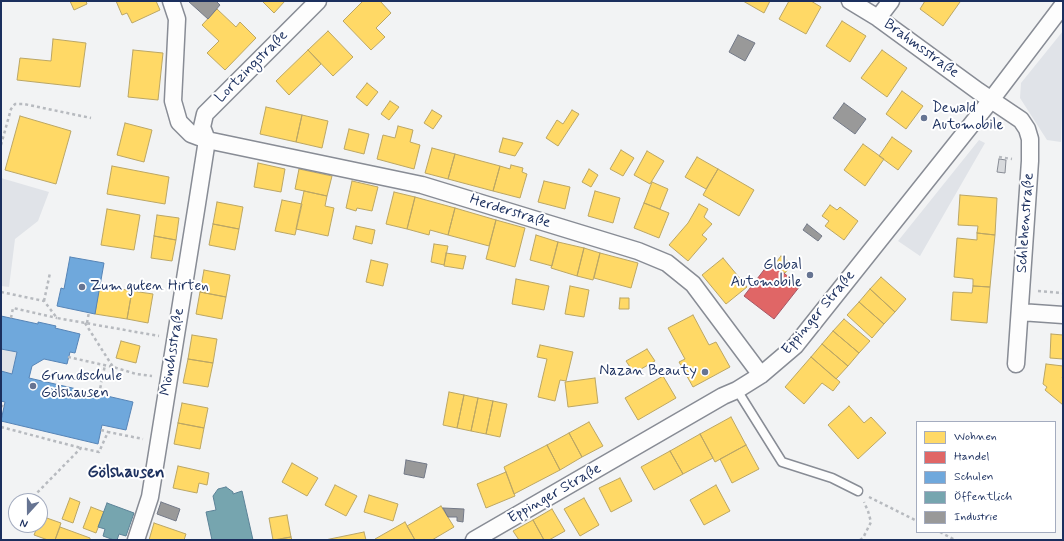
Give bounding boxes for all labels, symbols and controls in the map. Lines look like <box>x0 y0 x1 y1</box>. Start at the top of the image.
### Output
street label: Brahmsstraße <box>880 16 962 82</box>
street label: Lortzingstraße <box>212 27 292 107</box>
place label: Dewald Automobile <box>932 100 1004 135</box>
marker: Dewald Automobile <box>919 113 929 123</box>
street label: Schlehenstraße <box>1014 172 1038 274</box>
street label: Herderstraße <box>467 191 553 233</box>
place label: Global Automobile <box>730 257 802 292</box>
street label: Eppinger Straße <box>778 267 860 359</box>
marker: Global Automobile <box>805 270 815 280</box>
place label: Zum guten Hirten <box>90 278 209 296</box>
marker: Zum guten Hirten <box>77 282 87 292</box>
street label: Mönchsstraße <box>157 307 189 397</box>
place label: Nazan Beauty <box>599 363 697 381</box>
marker: Nazan Beauty <box>700 367 710 377</box>
place label: Grundschule Gölshausen <box>41 368 122 403</box>
marker: Grundschule Gölshausen <box>28 381 38 391</box>
legend <box>916 421 1056 533</box>
text: Wohnen <box>954 429 997 445</box>
text: Handel <box>954 449 989 465</box>
street label: Eppinger Straße <box>505 460 605 528</box>
district label: Gölshausen <box>88 463 164 483</box>
text: Schulen <box>954 469 994 485</box>
text: Öffentlich <box>954 489 1012 505</box>
north arrow <box>8 493 48 533</box>
text: Industrie <box>954 509 998 525</box>
text: N <box>18 515 30 531</box>

